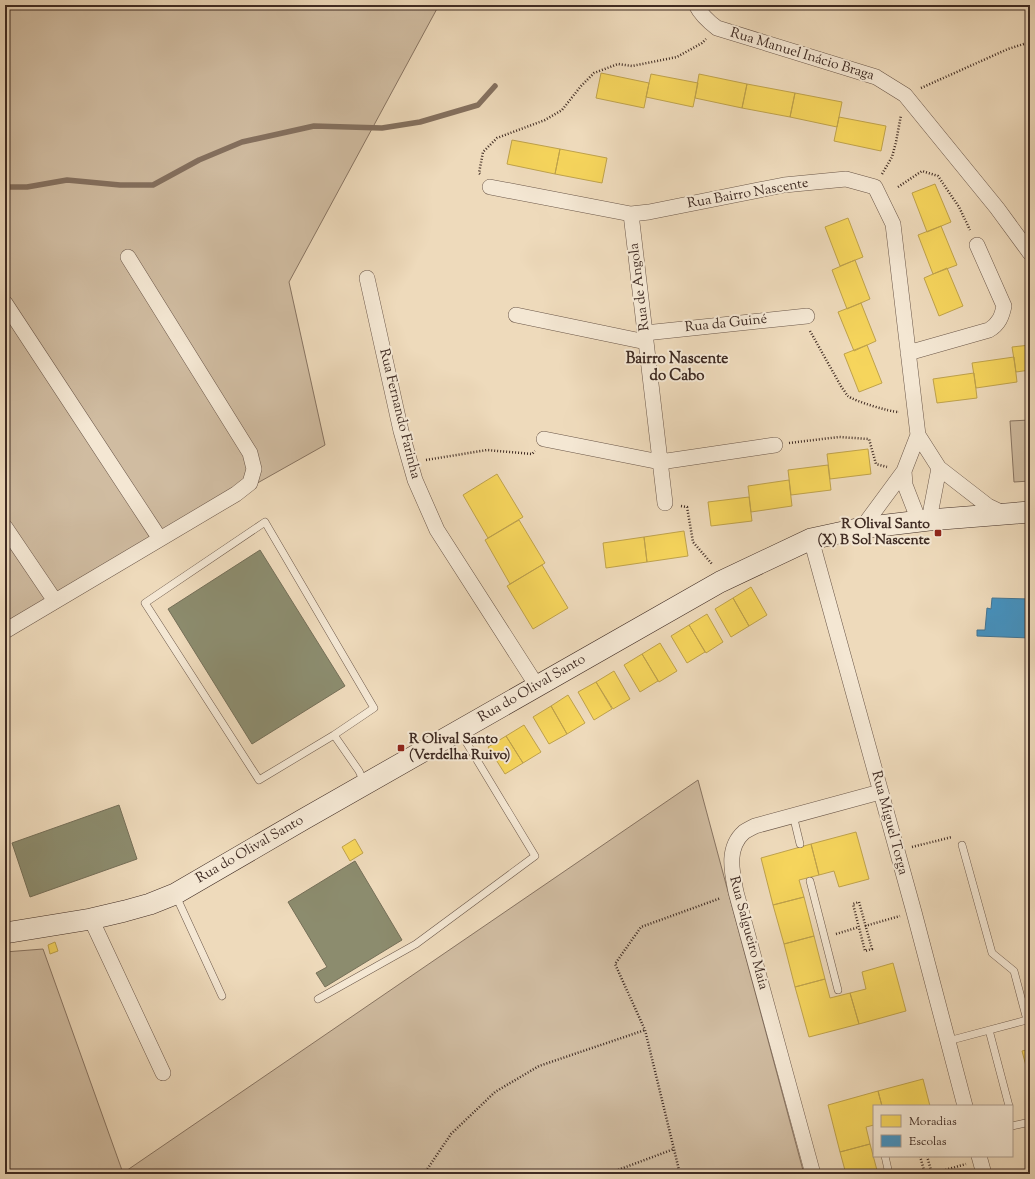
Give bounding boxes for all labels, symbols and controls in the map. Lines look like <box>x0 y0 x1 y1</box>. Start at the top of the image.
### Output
street label: Rua Manuel Inácio Braga <box>728 24 877 87</box>
street label: Rua Bairro Nascente <box>686 173 810 215</box>
street label: Rua de Angola <box>625 241 655 332</box>
street label: Rua da Guiné <box>684 310 768 338</box>
street label: Rua Fernando Farinha <box>373 347 425 482</box>
district label: Bairro Nascente do Cabo <box>626 349 728 387</box>
place label: R Olival Santo (X) B Sol Nascente <box>817 515 930 551</box>
marker: R Olival Santo (X) B Sol Nascente <box>933 528 943 538</box>
street label: Rua do Olival Santo <box>474 650 590 728</box>
place label: R Olival Santo (Verdelha Ruivo) <box>409 730 510 766</box>
marker: R Olival Santo (Verdelha Ruivo) <box>396 743 406 753</box>
street label: Rua Miguel Torga <box>865 769 913 878</box>
street label: Rua do Olival Santo <box>192 811 308 889</box>
street label: Rua Salgueiro Maia <box>723 874 773 992</box>
legend <box>873 1105 1013 1157</box>
text: Moradias <box>909 1113 957 1131</box>
text: Escolas <box>909 1133 947 1151</box>

